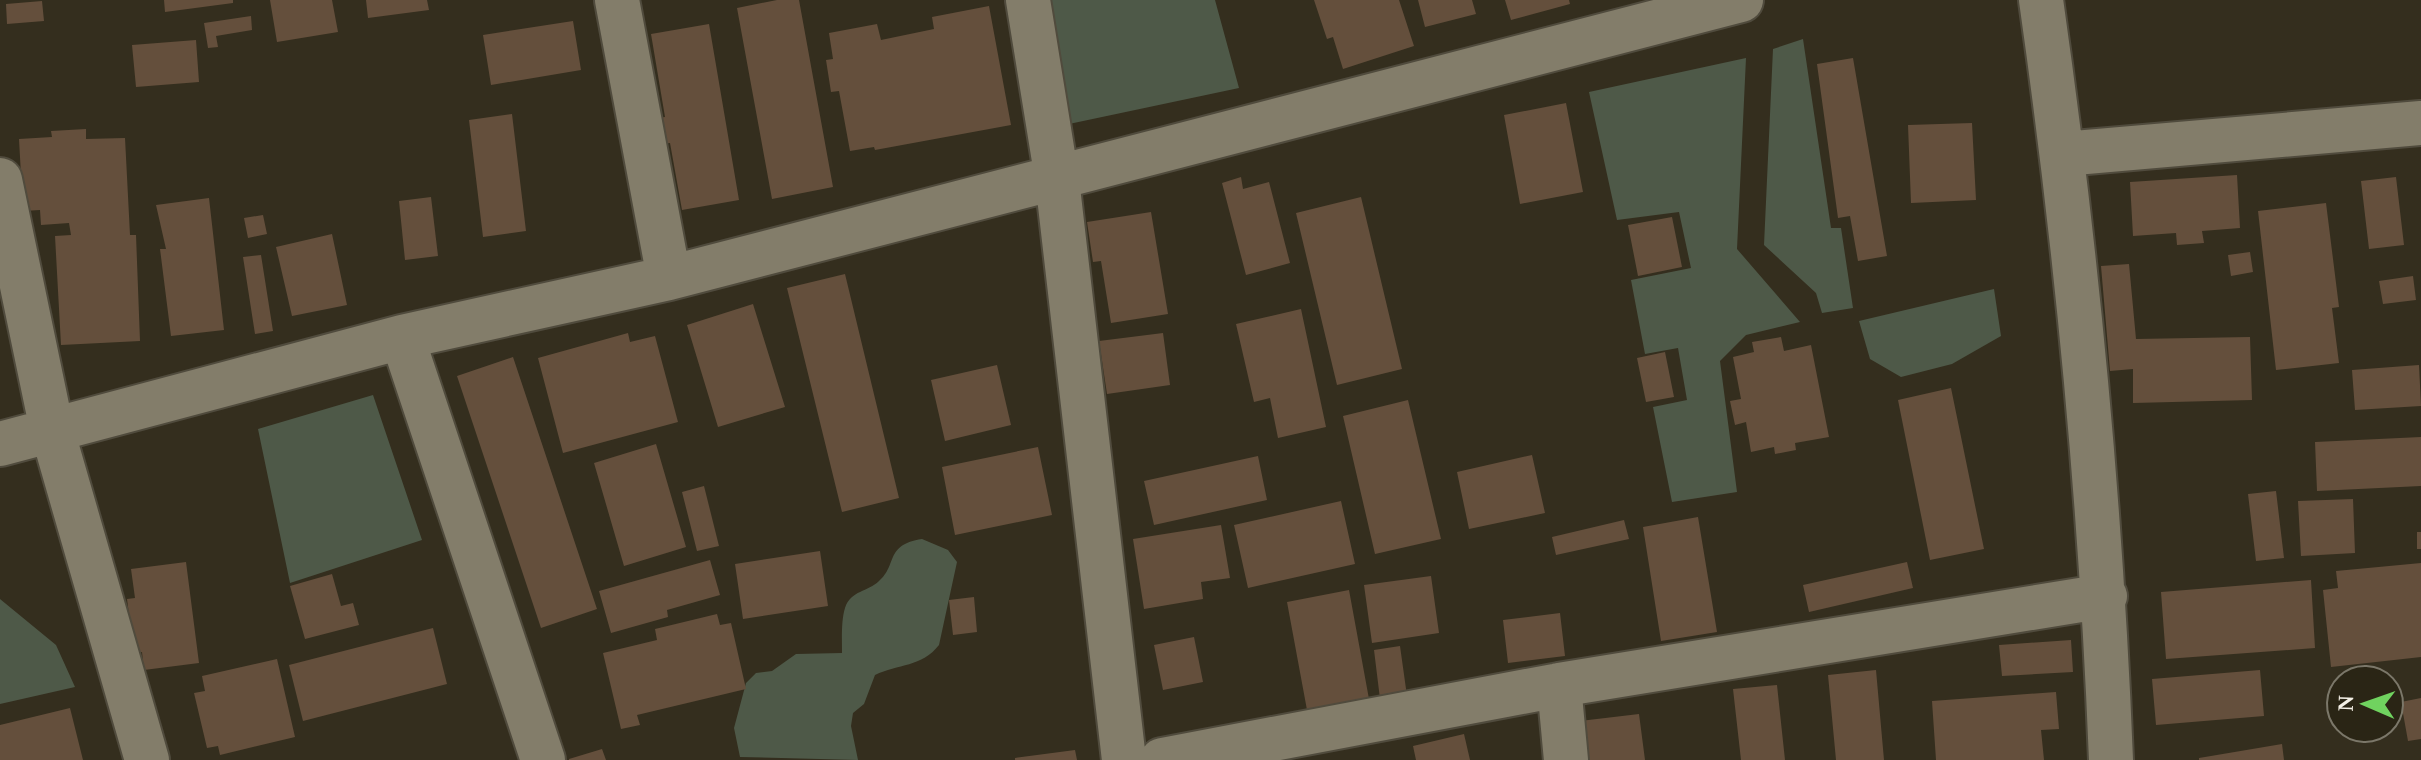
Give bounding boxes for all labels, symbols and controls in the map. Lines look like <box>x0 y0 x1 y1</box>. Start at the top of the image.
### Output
north arrow <box>2325 664 2405 744</box>
text: N <box>2333 695 2358 712</box>

